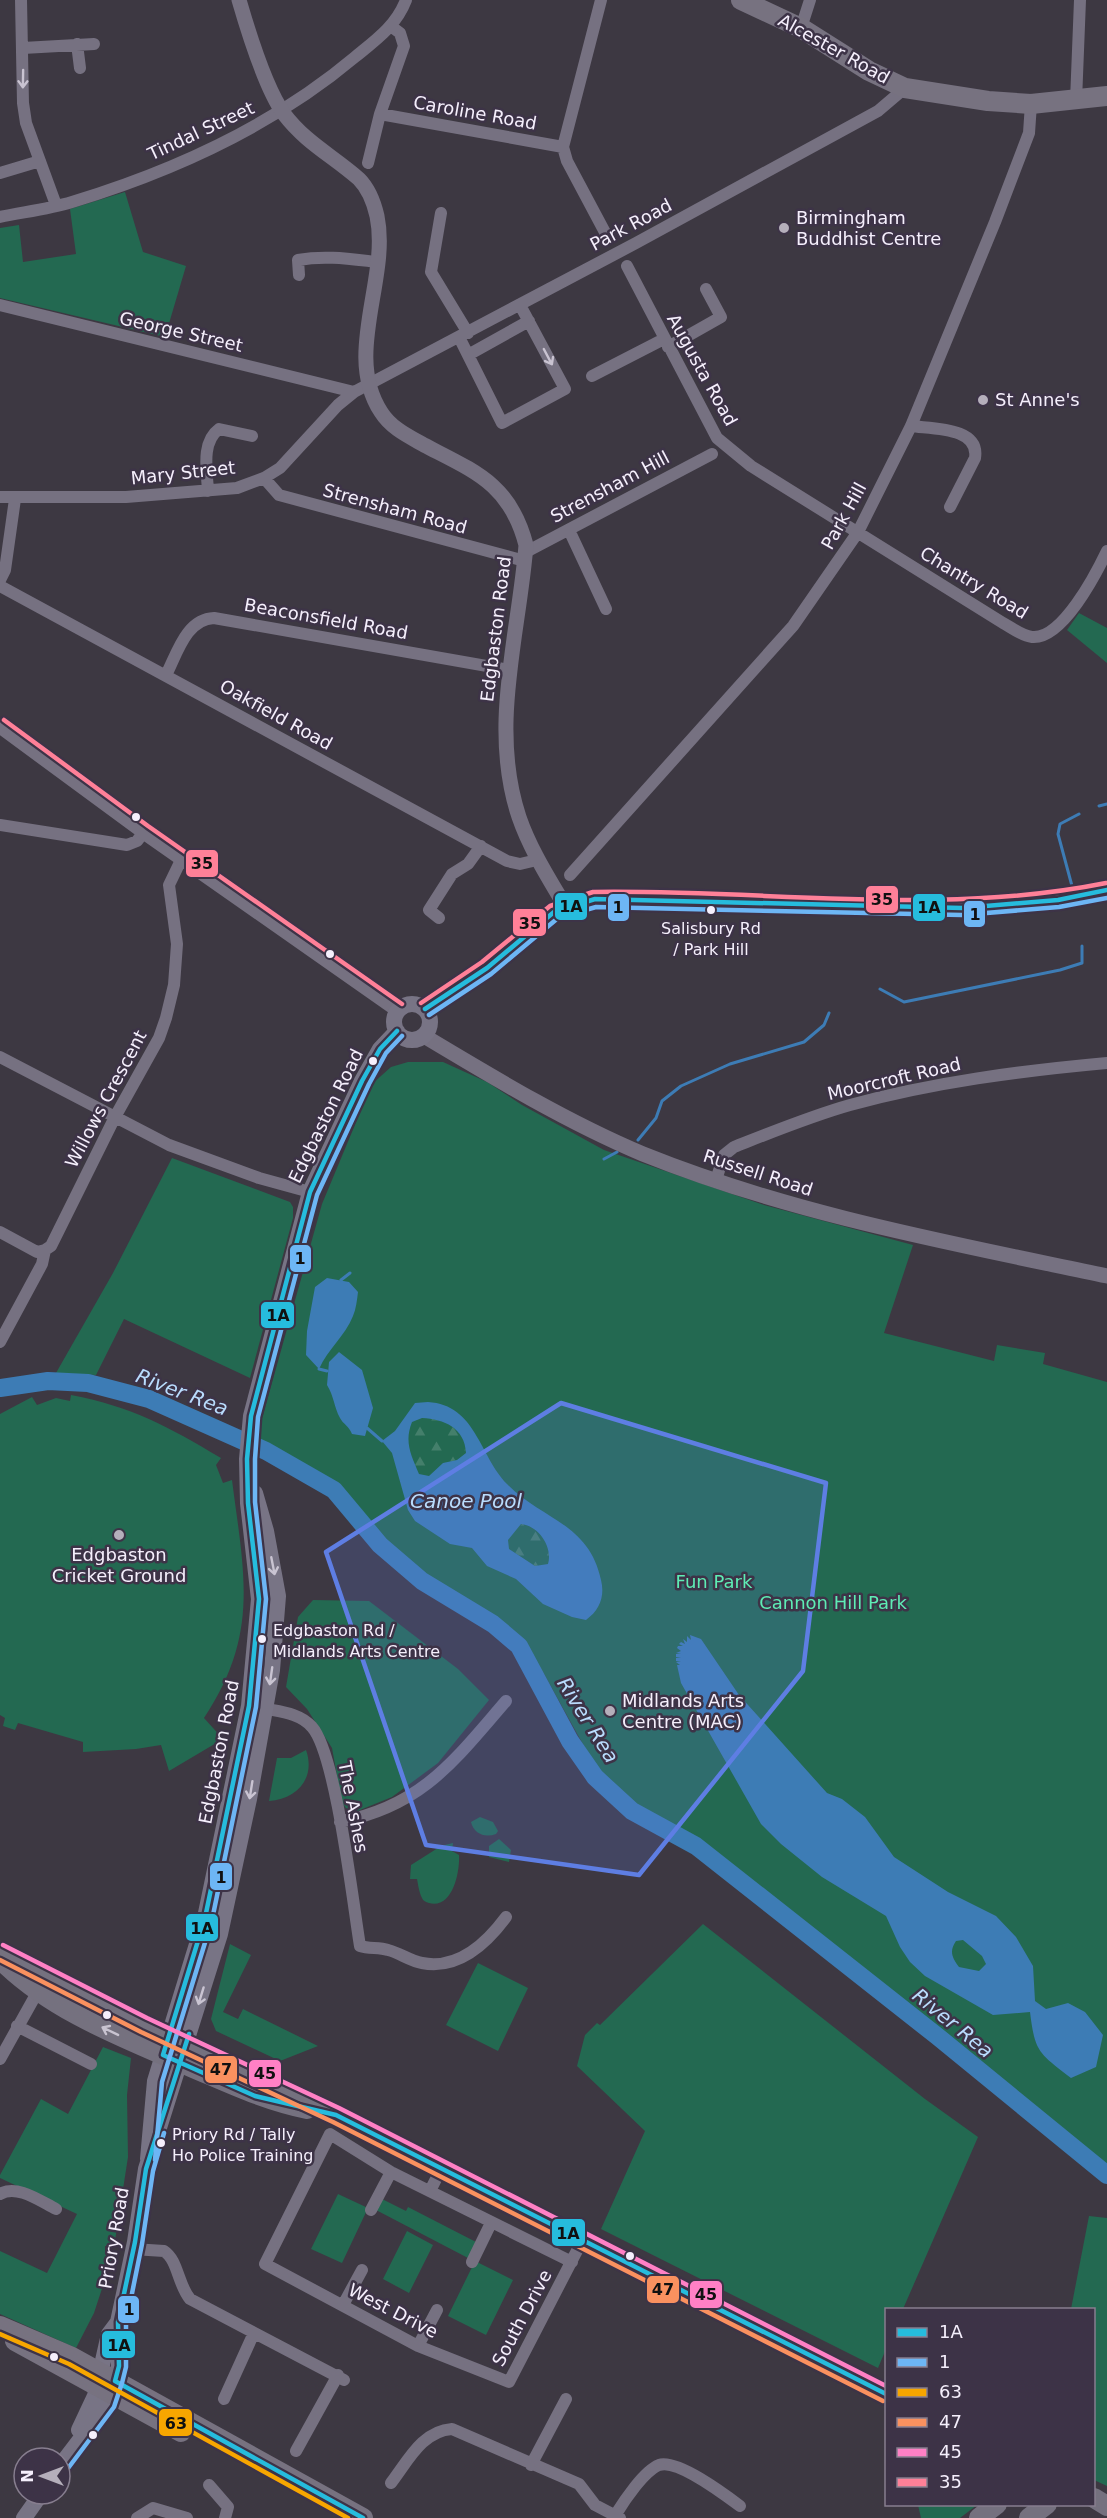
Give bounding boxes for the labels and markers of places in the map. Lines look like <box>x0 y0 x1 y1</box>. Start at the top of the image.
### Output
place label: Birmingham Buddhist Centre <box>796 207 941 249</box>
marker: Birmingham Buddhist Centre <box>777 221 791 235</box>
place label: St Anne's <box>995 389 1080 410</box>
marker: St Anne's <box>976 393 990 407</box>
unlabelled marker <box>130 811 142 823</box>
marker: Salisbury Rd / Park Hill <box>705 904 717 916</box>
place label: Salisbury Rd / Park Hill <box>661 919 761 959</box>
unlabelled marker <box>324 948 336 960</box>
unlabelled marker <box>367 1055 379 1067</box>
marker: Edgbaston Cricket Ground <box>112 1528 126 1542</box>
place label: Edgbaston Cricket Ground <box>52 1544 186 1586</box>
place label: Edgbaston Rd / Midlands Arts Centre <box>273 1621 440 1661</box>
marker: Edgbaston Rd / Midlands Arts Centre <box>256 1633 268 1645</box>
place label: Midlands Arts Centre (MAC) <box>622 1690 744 1732</box>
marker: Midlands Arts Centre (MAC) <box>603 1704 617 1718</box>
unlabelled marker <box>101 2009 113 2021</box>
place label: Priory Rd / Tally Ho Police Training <box>172 2125 314 2165</box>
marker: Priory Rd / Tally Ho Police Training <box>155 2137 167 2149</box>
unlabelled marker <box>624 2250 636 2262</box>
unlabelled marker <box>48 2351 60 2363</box>
unlabelled marker <box>87 2429 99 2441</box>

